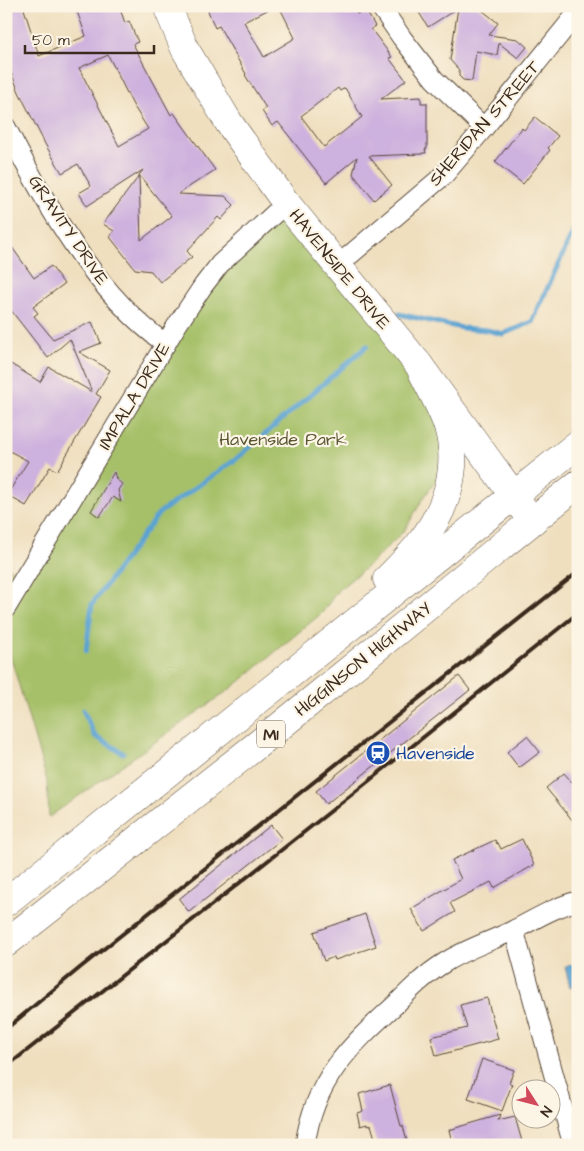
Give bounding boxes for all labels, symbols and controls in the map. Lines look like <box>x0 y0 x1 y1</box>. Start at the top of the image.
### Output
scale bar <box>25 22 154 54</box>
text: 50 m <box>32 30 70 51</box>
street label: SHERIDAN STREET <box>423 55 546 191</box>
street label: GRAVITY DRIVE <box>22 170 115 291</box>
street label: HAVENSIDE DRIVE <box>283 204 396 335</box>
street label: IMPALA DRIVE <box>93 338 176 455</box>
park label: Havenside Park <box>219 427 347 452</box>
street label: HIGGINSON HIGHWAY <box>289 596 437 723</box>
road number: M1 <box>257 721 285 748</box>
station icon: Havenside <box>365 740 391 766</box>
place label: Havenside <box>396 741 475 766</box>
north arrow <box>512 1078 562 1128</box>
text: N <box>535 1102 556 1121</box>

